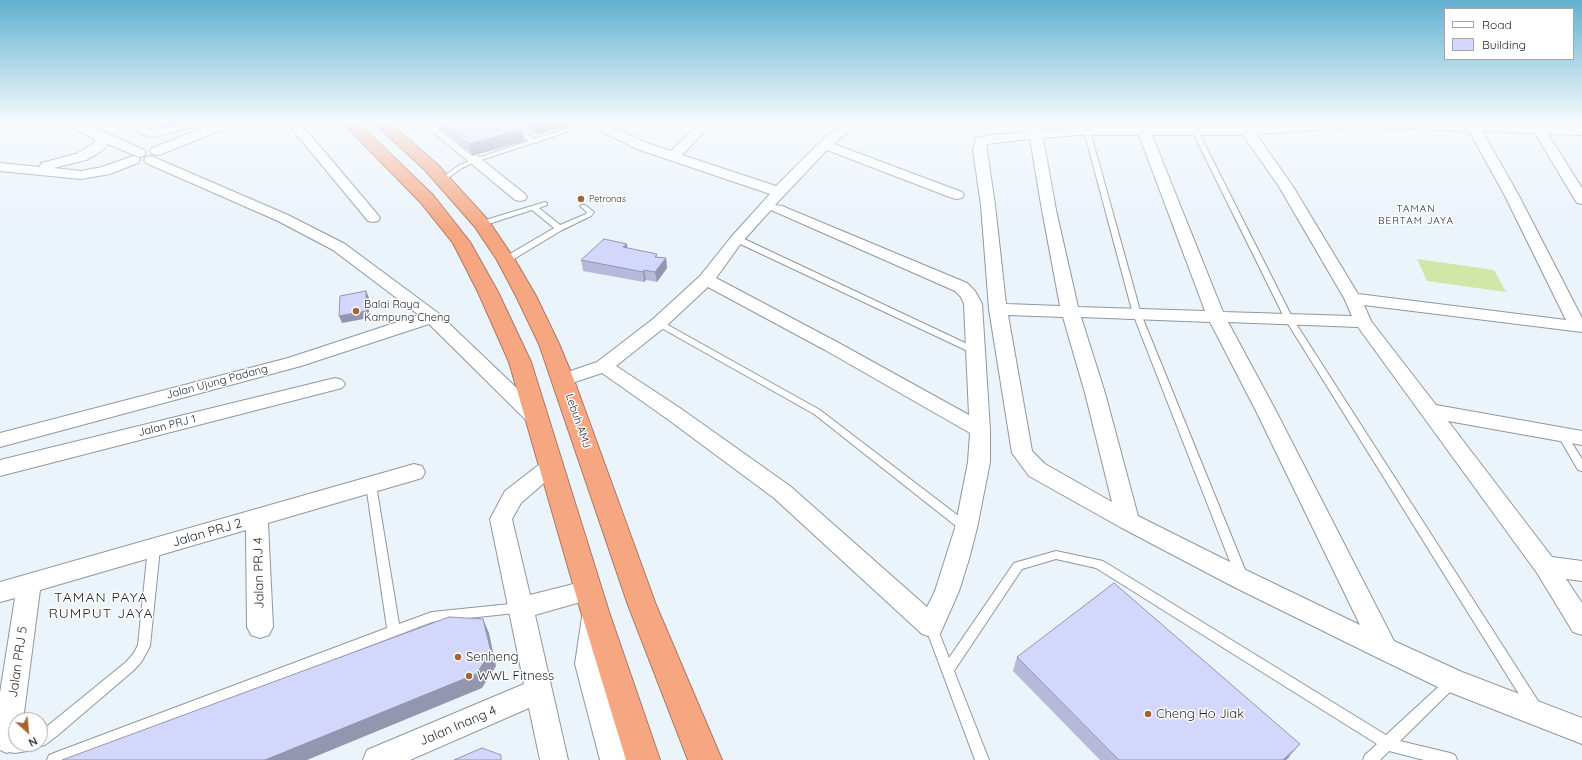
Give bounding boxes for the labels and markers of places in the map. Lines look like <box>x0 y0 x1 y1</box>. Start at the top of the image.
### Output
marker: Petronas <box>576 194 586 204</box>
place label: Petronas <box>589 194 626 204</box>
place label: Balai Raya Kampung Cheng <box>364 298 450 324</box>
marker: Balai Raya Kampung Cheng <box>351 306 361 316</box>
place label: Senheng <box>466 649 519 665</box>
marker: Senheng <box>453 652 463 662</box>
place label: WWL Fitness <box>477 668 554 684</box>
marker: WWL Fitness <box>464 671 474 681</box>
place label: Cheng Ho Jiak <box>1156 706 1244 722</box>
marker: Cheng Ho Jiak <box>1143 709 1153 719</box>

